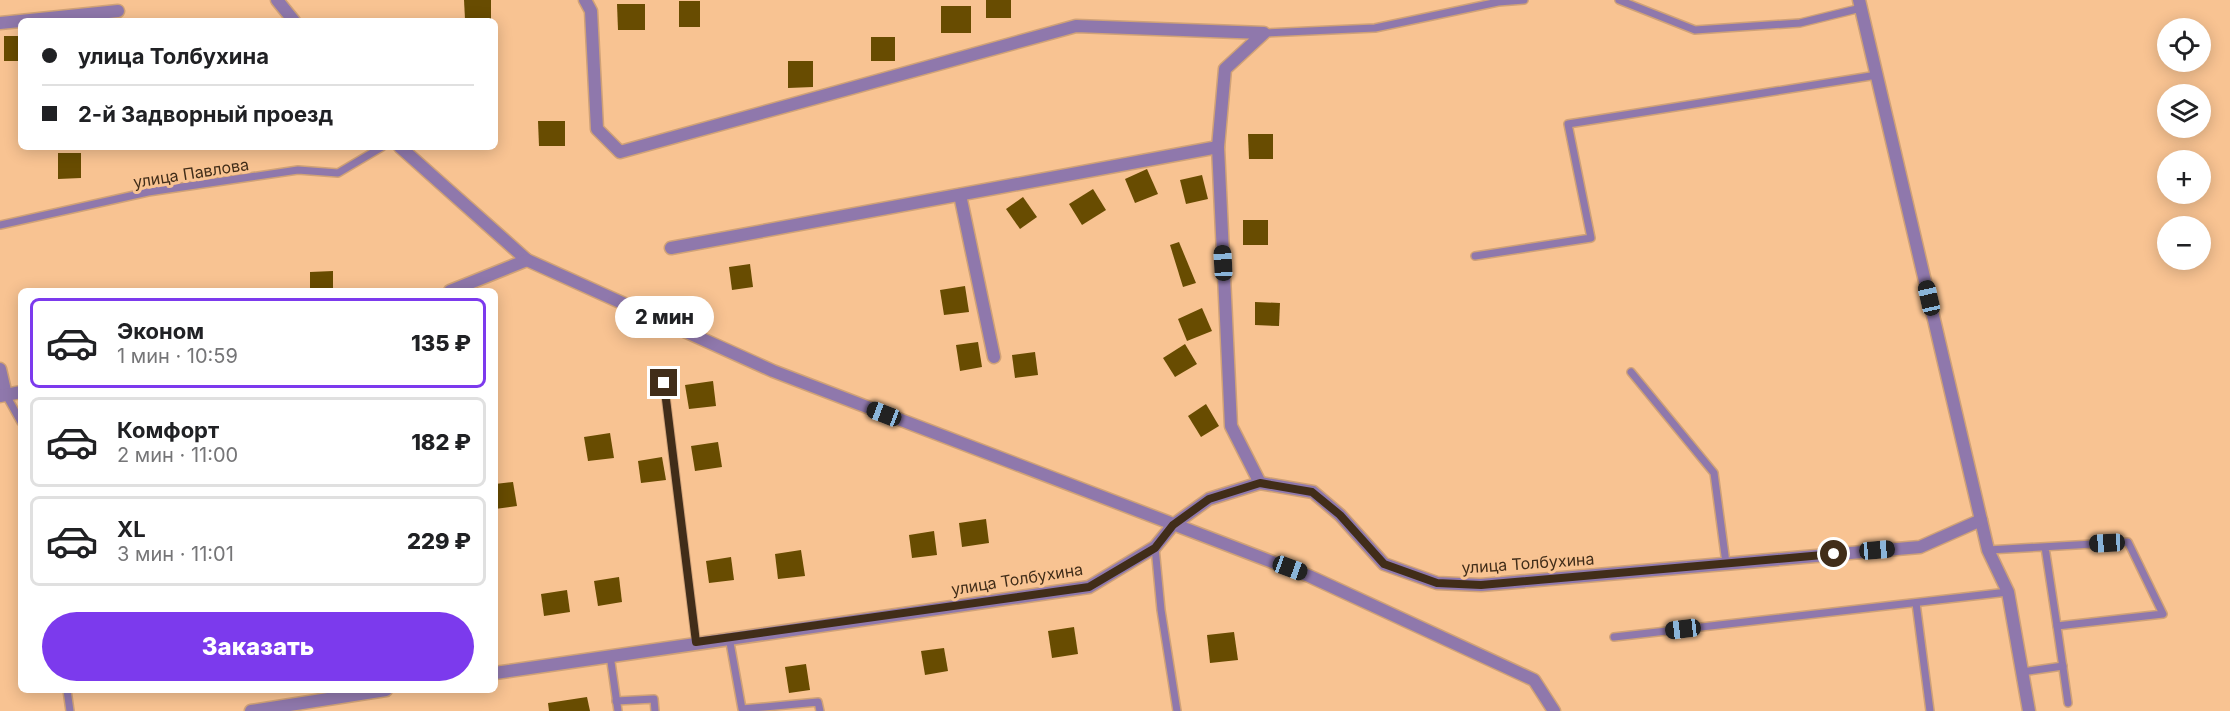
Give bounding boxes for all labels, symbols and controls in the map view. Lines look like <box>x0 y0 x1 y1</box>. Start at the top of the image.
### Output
map controls <box>2157 18 2211 270</box>
button: locate <box>2157 18 2211 72</box>
text: улица Толбухина <box>78 43 269 69</box>
button: layers <box>2157 84 2211 138</box>
text: 2-й Задворный проезд <box>78 101 333 127</box>
button: + <box>2157 150 2211 204</box>
street label: улица Павлова <box>132 154 250 192</box>
button: − <box>2157 216 2211 270</box>
car <box>1213 245 1233 281</box>
car <box>1916 278 1942 318</box>
callout: 2 мин <box>614 296 714 338</box>
text: 2 мин <box>635 305 694 329</box>
icon: car <box>45 316 99 370</box>
text: Эконом <box>117 318 204 344</box>
text: 135 ₽ <box>411 330 471 356</box>
text: 1 мин · 10:59 <box>117 344 238 368</box>
route end <box>650 369 677 396</box>
car <box>864 399 904 429</box>
icon: car <box>45 415 99 469</box>
text: Комфорт <box>117 417 219 443</box>
text: 182 ₽ <box>411 429 471 455</box>
text: 2 мин · 11:00 <box>117 443 238 467</box>
icon: car <box>45 514 99 568</box>
text: XL <box>117 516 146 542</box>
text: 229 ₽ <box>407 528 471 554</box>
car <box>2089 533 2125 553</box>
car <box>1858 539 1896 561</box>
route start <box>1820 540 1847 567</box>
text: 3 мин · 11:01 <box>117 542 234 566</box>
street label: улица Толбухина <box>1461 548 1595 578</box>
car <box>1270 553 1310 583</box>
street label: улица Толбухина <box>950 559 1084 599</box>
button: Заказать <box>42 612 474 681</box>
car <box>1664 618 1702 640</box>

